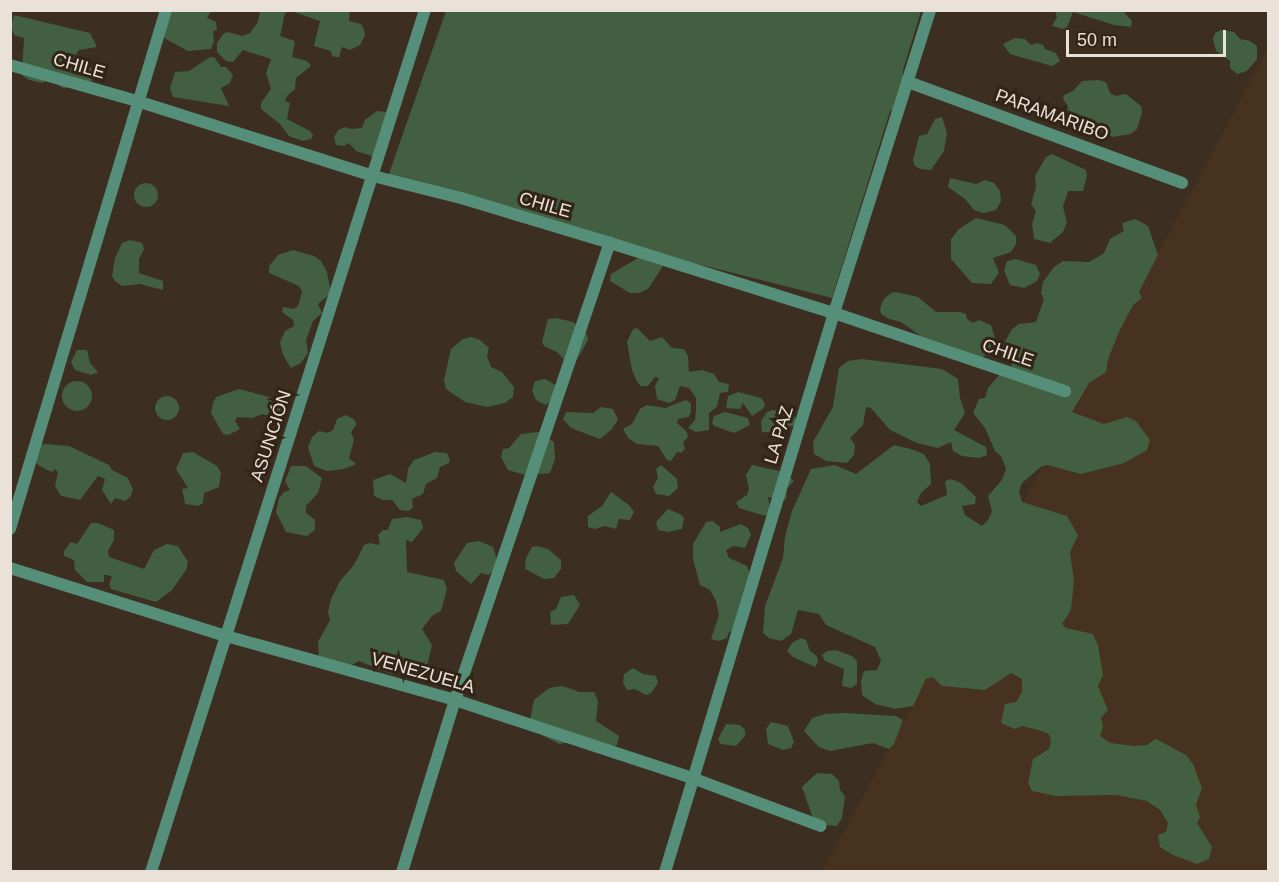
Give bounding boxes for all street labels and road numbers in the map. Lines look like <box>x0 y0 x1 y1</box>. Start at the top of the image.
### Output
street label: CHILE <box>51 48 107 84</box>
street label: PARAMARIBO <box>993 85 1111 145</box>
street label: CHILE <box>517 187 573 223</box>
street label: CHILE <box>979 334 1037 372</box>
street label: ASUNCIÓN <box>246 387 296 485</box>
street label: LA PAZ <box>760 403 798 467</box>
street label: VENEZUELA <box>369 648 477 698</box>

